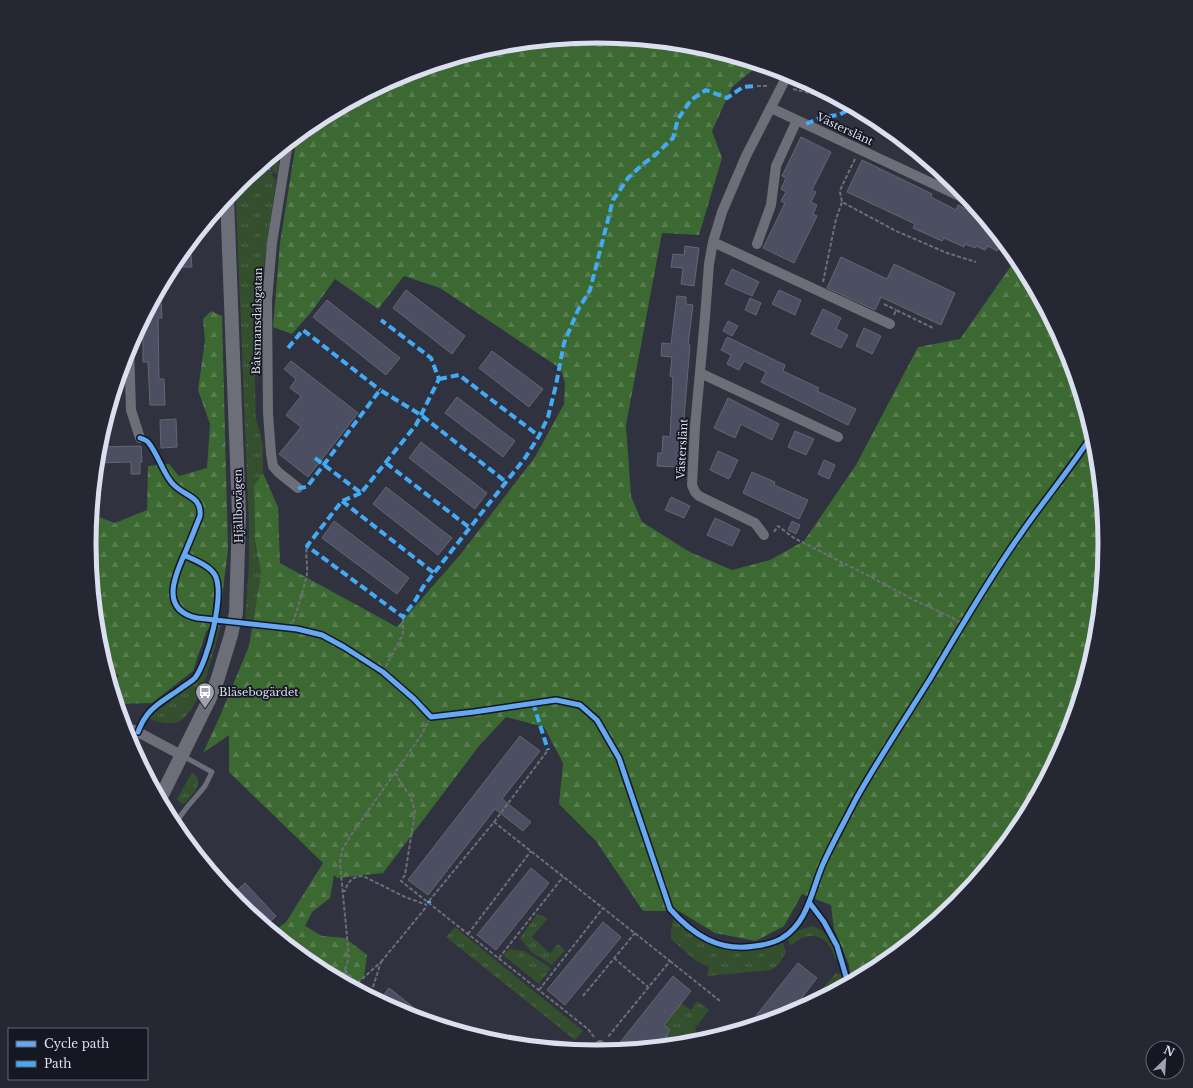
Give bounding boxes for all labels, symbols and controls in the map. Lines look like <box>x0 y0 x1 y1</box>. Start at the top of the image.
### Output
street label: Västerslänt <box>814 109 876 149</box>
street label: Båtsmansdalsgatan <box>249 267 265 374</box>
street label: Västerslänt <box>673 417 691 481</box>
street label: Hjällbovägen <box>230 468 246 543</box>
bus stop icon: Bläsebogärdet <box>194 681 216 709</box>
place label: Bläsebogärdet <box>219 685 299 699</box>
legend <box>8 1028 148 1080</box>
text: Cycle path <box>44 1036 109 1051</box>
north arrow <box>1145 1040 1185 1080</box>
text: N <box>1162 1042 1177 1060</box>
text: Path <box>44 1056 72 1071</box>

